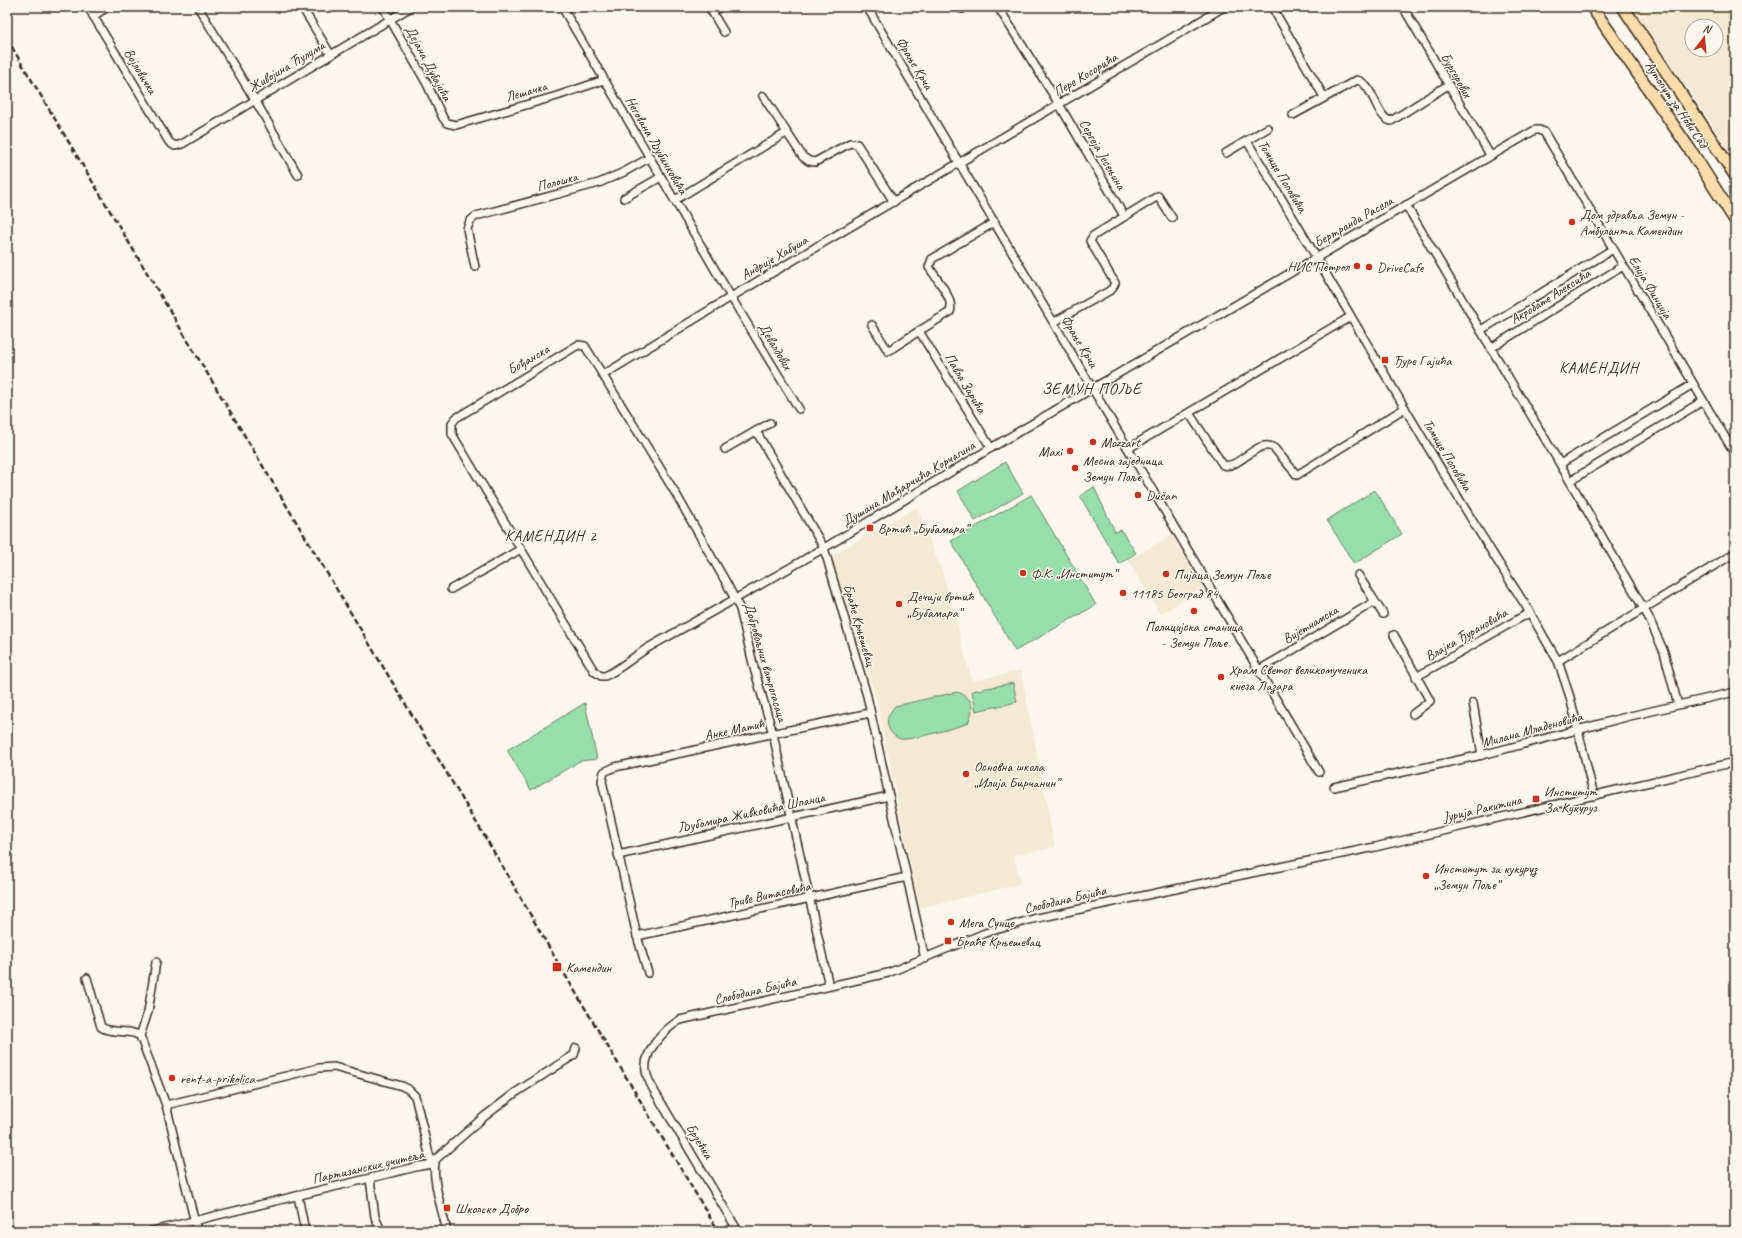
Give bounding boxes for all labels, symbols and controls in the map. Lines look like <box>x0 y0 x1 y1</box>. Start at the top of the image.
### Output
north arrow <box>1684 18 1724 58</box>
text: N <box>1702 21 1714 37</box>
street label: Дејана Дубајића <box>402 22 456 105</box>
street label: Фрање Крча <box>892 34 938 94</box>
street label: Живојина Ћулума <box>245 36 329 96</box>
street label: Војловичка <box>120 45 162 98</box>
street label: Пере Косорића <box>1050 48 1121 100</box>
street label: Бургерових <box>1437 50 1477 102</box>
street label: Аутопут за Нови Сад <box>1641 58 1713 152</box>
street label: Лешачка <box>503 77 550 106</box>
street label: Негована Љубинковића <box>622 93 692 198</box>
street label: Сергеја Јесењина <box>1076 116 1130 194</box>
street label: Томице Поповића <box>1254 137 1311 216</box>
street label: Полошка <box>535 168 580 195</box>
street label: Бертранда Расела <box>1311 191 1397 251</box>
place label: Дом здравља Земун - Амбуланта Камендин <box>1580 206 1685 239</box>
marker: Дом здравља Земун - Амбуланта Камендин <box>1567 217 1577 227</box>
street label: Андрије Хабуша <box>738 231 811 283</box>
street label: Елија Финција <box>1625 253 1676 323</box>
place label: НИС Петрол <box>1287 258 1350 275</box>
place label: DriveCafe <box>1377 259 1425 276</box>
marker: НИС Петрол <box>1352 261 1362 271</box>
marker: DriveCafe <box>1364 262 1374 272</box>
street label: Акробате Алексића <box>1507 265 1594 328</box>
street label: Фрање Крча <box>1057 312 1103 372</box>
street label: Девалдових <box>755 320 797 374</box>
street label: Бођанска <box>504 340 553 378</box>
street label: Павла Зарића <box>941 350 991 417</box>
place label: Ђуре Гајића <box>1393 352 1452 369</box>
marker: Ђуре Гајића <box>1380 355 1390 365</box>
district label: КАМЕНДИН <box>1559 359 1640 378</box>
district label: ЗЕМУН ПОЉЕ <box>1042 379 1143 399</box>
street label: Томице Поповића <box>1419 416 1476 495</box>
place label: Mozzart <box>1101 434 1141 451</box>
street label: Душана Мађарчића Корчагина <box>839 436 979 530</box>
marker: Mozzart <box>1088 437 1098 447</box>
place label: Maxi <box>1038 443 1064 460</box>
marker: Maxi <box>1065 446 1075 456</box>
place label: Месна заједница Земун Поље <box>1083 452 1163 485</box>
marker: Месна заједница Земун Поље <box>1070 463 1080 473</box>
place label: Dušan <box>1146 487 1177 504</box>
marker: Dušan <box>1133 490 1143 500</box>
place label: Вртић „Бубамара” <box>878 520 971 537</box>
marker: Вртић „Бубамара” <box>865 523 875 533</box>
district label: КАМЕНДИН 2 <box>505 527 597 546</box>
place label: Ф.К. „Институт” <box>1031 565 1120 582</box>
place label: Пијаца Земун Поље <box>1174 566 1272 583</box>
marker: Ф.К. „Институт” <box>1018 568 1028 578</box>
marker: Пијаца Земун Поље <box>1161 569 1171 579</box>
street label: Браће Крњешевац <box>840 582 880 669</box>
place label: 11185 Београд 84 <box>1131 585 1220 602</box>
place label: Дечији вртић „Бубамара” <box>907 588 974 621</box>
marker: 11185 Београд 84 <box>1118 588 1128 598</box>
marker: Дечији вртић „Бубамара” <box>894 599 904 609</box>
street label: Добровољних ватрогасаца <box>740 600 791 725</box>
street label: Вијетнамска <box>1280 601 1342 647</box>
street label: Влајка Ђурановића <box>1422 604 1511 665</box>
marker: Полицијска станица - Земун Поље <box>1189 606 1199 616</box>
place label: Полицијска станица - Земун Поље <box>1145 618 1244 651</box>
place label: Храм Светог великомученика кнеза Лазара <box>1229 661 1368 694</box>
marker: Храм Светог великомученика кнеза Лазара <box>1216 672 1226 682</box>
street label: Милана Младеновића <box>1480 708 1585 751</box>
street label: Анке Матић <box>703 715 766 744</box>
place label: Основна школа „Илија Бирчанин” <box>974 758 1062 791</box>
marker: Основна школа „Илија Бирчанин” <box>961 769 971 779</box>
place label: Институт За Кукуруз <box>1544 783 1598 816</box>
street label: Љубомира Живковића Шпанца <box>676 788 828 836</box>
street label: Јурија Ракитина <box>1440 791 1524 826</box>
marker: Институт За Кукуруз <box>1531 794 1541 804</box>
place label: Институт за кукуруз „Земун Поље” <box>1434 860 1538 893</box>
marker: Институт за кукуруз „Земун Поље” <box>1421 871 1431 881</box>
street label: Триве Витасовића <box>726 877 813 912</box>
street label: Слободана Бајића <box>1022 882 1109 917</box>
place label: Мега Сунце <box>959 914 1015 931</box>
marker: Мега Сунце <box>946 917 956 927</box>
place label: Браће Крњешевац <box>956 933 1042 950</box>
marker: Браће Крњешевац <box>943 936 953 946</box>
place label: Камендин <box>566 959 613 976</box>
marker: Камендин <box>551 961 563 973</box>
street label: Слободана Бајића <box>712 973 799 1008</box>
place label: rent-a-prikolica <box>180 1070 256 1087</box>
marker: rent-a-prikolica <box>167 1073 177 1083</box>
street label: Брзећка <box>682 1120 717 1163</box>
street label: Партизанских учитеља <box>311 1145 426 1188</box>
place label: Школско Добро <box>455 1200 529 1217</box>
marker: Школско Добро <box>442 1203 452 1213</box>

